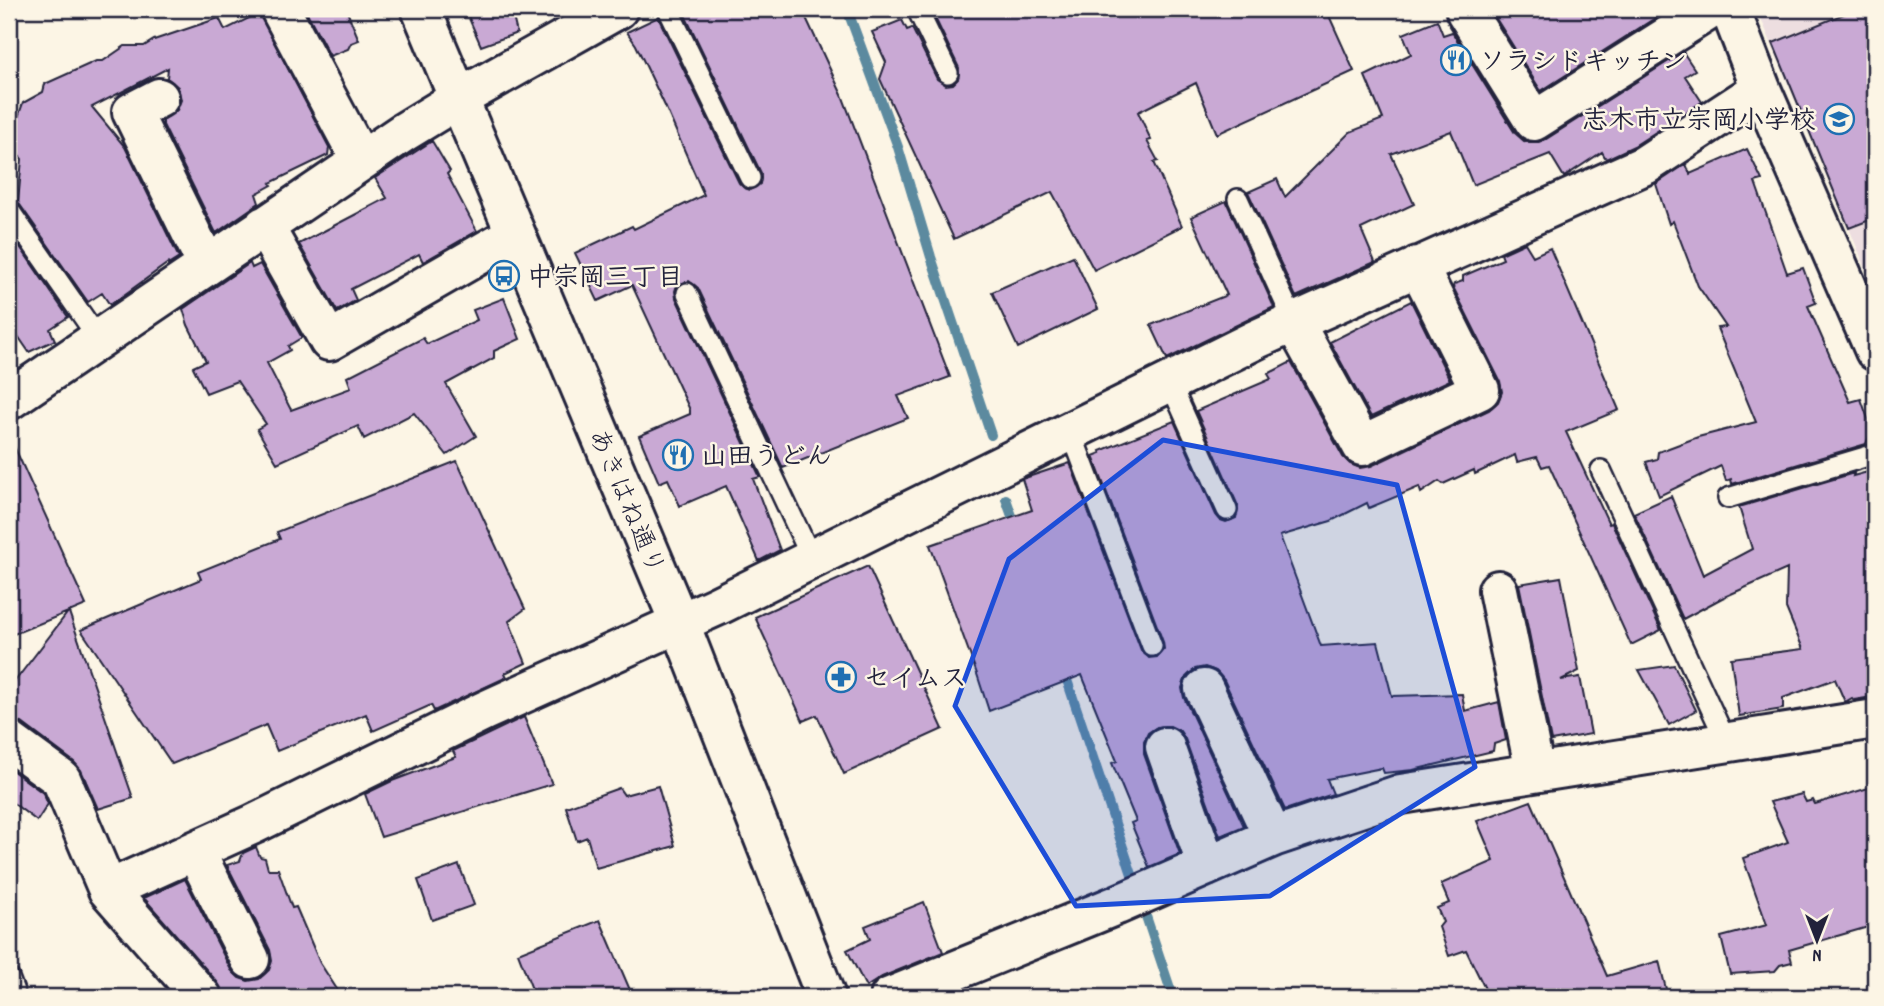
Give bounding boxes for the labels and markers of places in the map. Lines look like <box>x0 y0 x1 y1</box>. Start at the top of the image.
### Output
restaurant icon: ソラシドキッチン <box>1439 43 1473 77</box>
place label: ソラシドキッチン <box>1479 45 1687 82</box>
school or university icon: 志木市立宗岡小学校 <box>1822 102 1856 136</box>
place label: 志木市立宗岡小学校 <box>1582 104 1816 141</box>
bus stop icon: 中宗岡三丁目 <box>487 259 521 293</box>
place label: 中宗岡三丁目 <box>527 261 683 298</box>
restaurant icon: 山田うどん <box>661 438 695 472</box>
place label: 山田うどん <box>701 440 832 477</box>
pharmacy icon: セイムス <box>824 660 858 694</box>
place label: セイムス <box>864 662 967 699</box>

